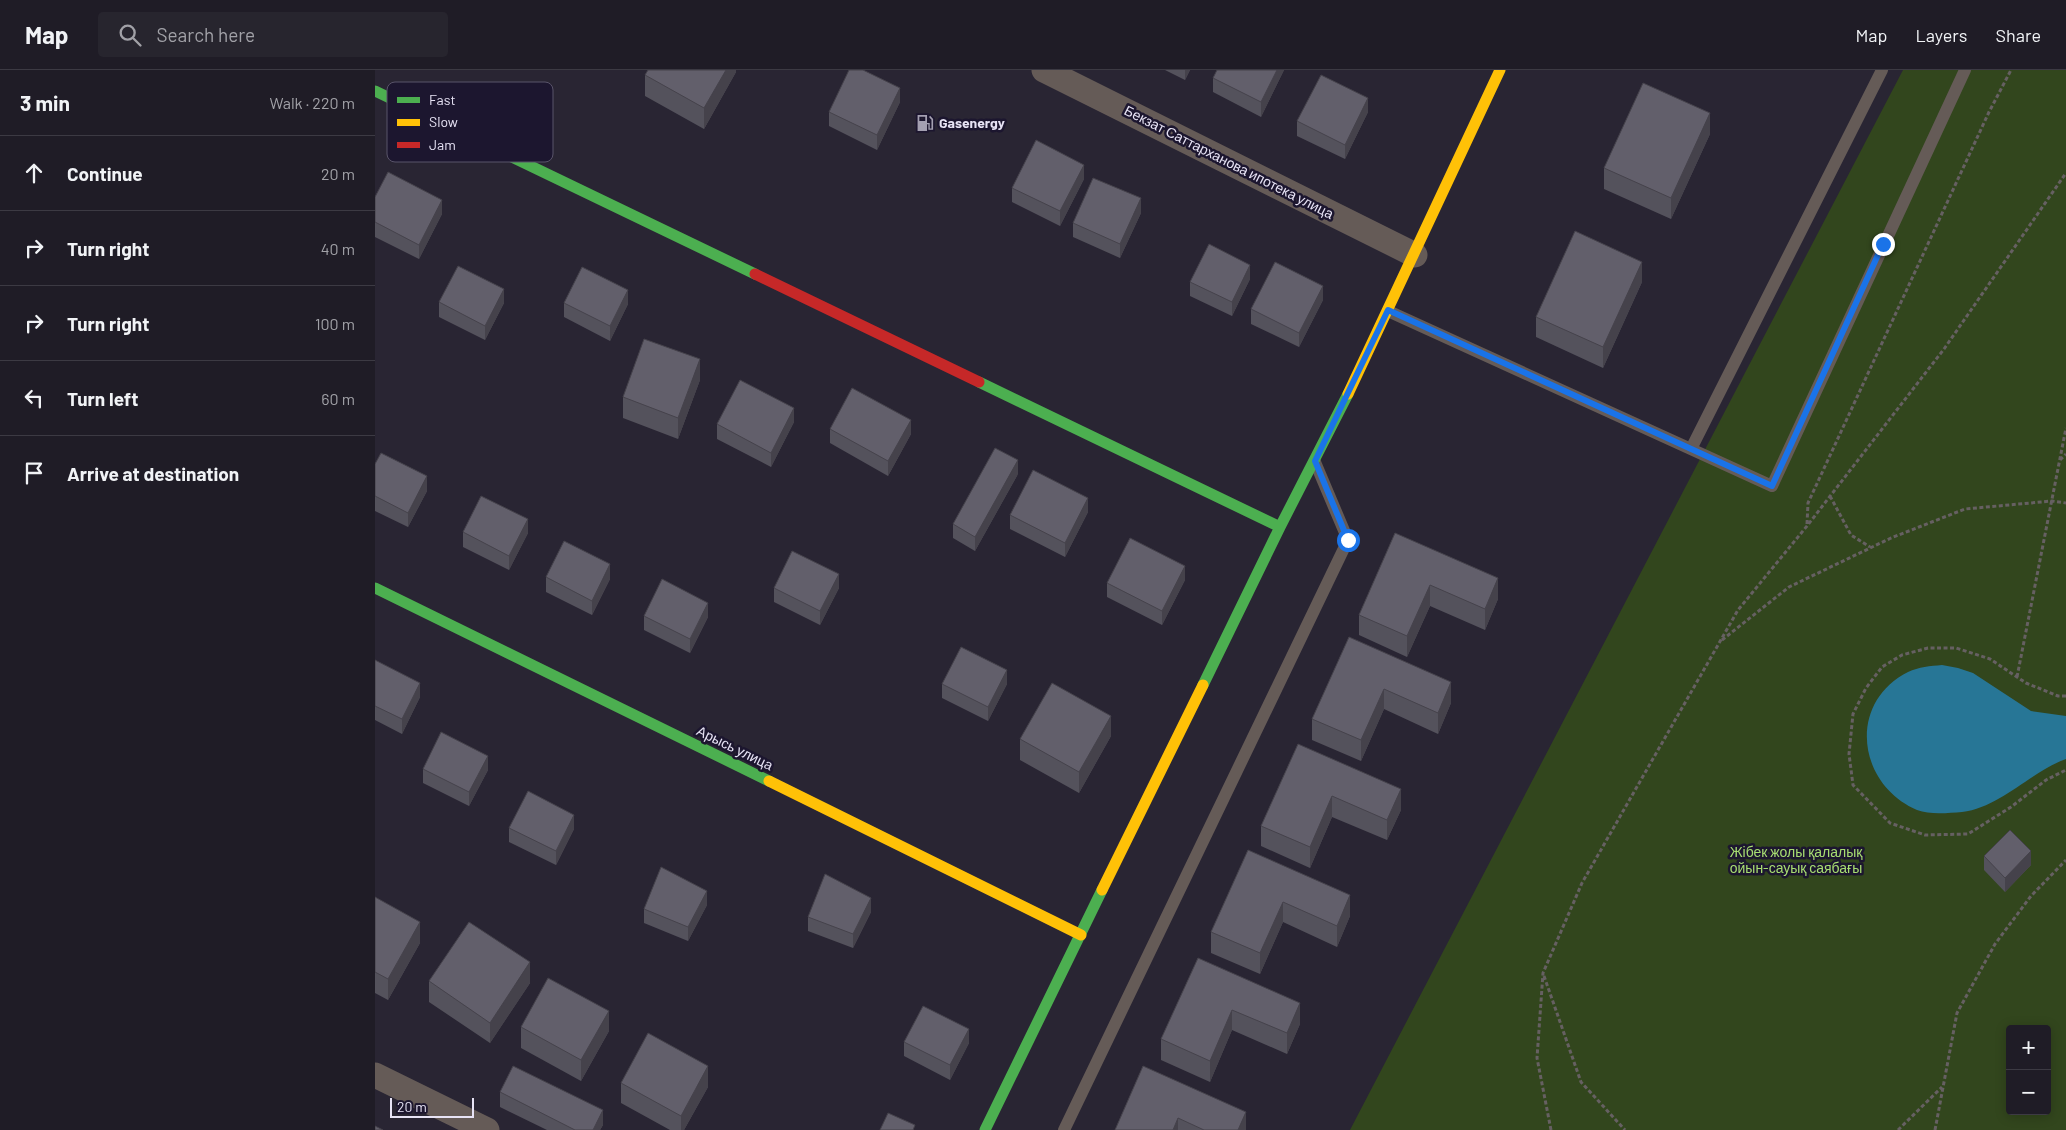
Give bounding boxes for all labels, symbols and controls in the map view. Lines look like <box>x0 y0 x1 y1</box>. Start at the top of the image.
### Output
search box <box>98 12 448 57</box>
text: Map <box>25 20 68 49</box>
icon: search <box>116 21 144 49</box>
text: Search here <box>156 23 255 46</box>
text: Map <box>1855 24 1887 46</box>
text: Layers <box>1915 24 1968 46</box>
text: Share <box>1996 24 2041 46</box>
legend <box>387 82 553 162</box>
text: 3 min <box>20 90 70 115</box>
text: Fast <box>429 91 455 108</box>
text: Walk · 220 m <box>269 93 355 112</box>
street label: Бекзат Саттарханова ипотека улица <box>1122 101 1337 222</box>
text: Slow <box>429 113 458 130</box>
fuel station icon: Gasenergy <box>915 113 935 133</box>
place label: Gasenergy <box>939 114 1005 131</box>
text: Jam <box>429 136 456 153</box>
icon: ahead <box>20 159 48 187</box>
text: Continue <box>67 162 143 185</box>
text: 20 m <box>321 164 355 183</box>
route end <box>1872 233 1895 256</box>
icon: right <box>20 234 48 262</box>
text: Turn right <box>67 237 149 260</box>
text: 40 m <box>321 239 355 258</box>
icon: right <box>20 309 48 337</box>
text: Turn right <box>67 312 149 335</box>
text: 100 m <box>315 314 355 333</box>
icon: left <box>20 384 48 412</box>
text: Turn left <box>67 387 138 410</box>
text: 60 m <box>321 389 355 408</box>
icon: arrive <box>20 459 48 487</box>
text: Arrive at destination <box>67 462 239 485</box>
route start <box>1337 529 1360 552</box>
street label: Арысь улица <box>694 722 776 773</box>
park label: Жібек жолы қалалық ойын-сауық саябағы <box>1730 843 1863 876</box>
map controls <box>2006 1025 2051 1115</box>
button: + <box>2006 1025 2051 1070</box>
button: − <box>2006 1070 2051 1115</box>
scale bar <box>390 1095 474 1118</box>
text: 20 m <box>397 1098 427 1115</box>

